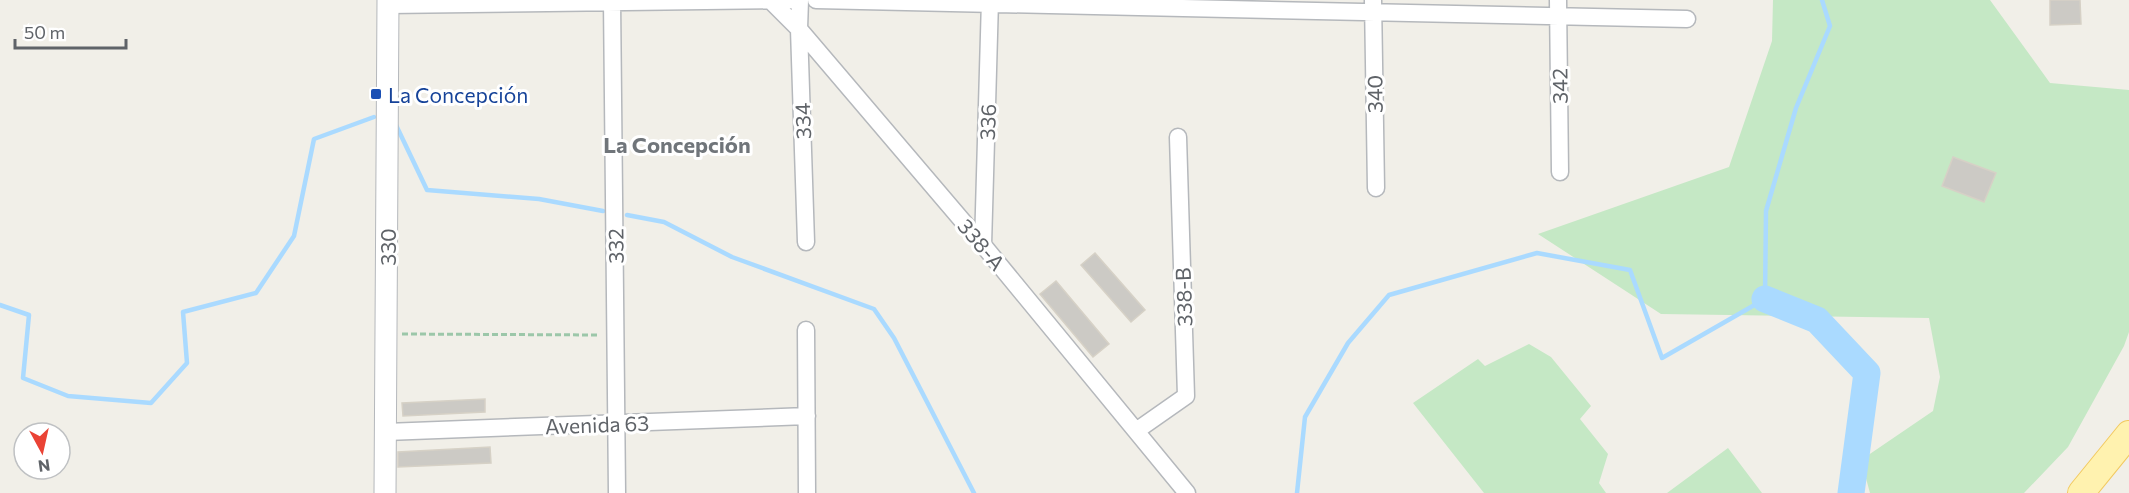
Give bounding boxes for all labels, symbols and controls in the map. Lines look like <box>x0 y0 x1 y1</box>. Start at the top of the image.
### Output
scale bar <box>15 12 126 50</box>
text: 50 m <box>24 21 65 43</box>
street label: 342 <box>1546 68 1572 104</box>
street label: 340 <box>1361 75 1387 113</box>
place label: La Concepción <box>388 82 528 107</box>
marker: La Concepción <box>369 87 383 101</box>
street label: 334 <box>789 102 815 140</box>
street label: 336 <box>974 103 1000 141</box>
district label: La Concepción <box>603 131 751 158</box>
street label: 338-A <box>953 213 1011 275</box>
street label: 330 <box>375 228 400 266</box>
street label: 332 <box>602 228 628 264</box>
street label: 338-B <box>1169 267 1197 327</box>
street label: Avenida 63 <box>544 410 650 438</box>
north arrow <box>12 421 72 481</box>
text: N <box>37 456 51 477</box>

